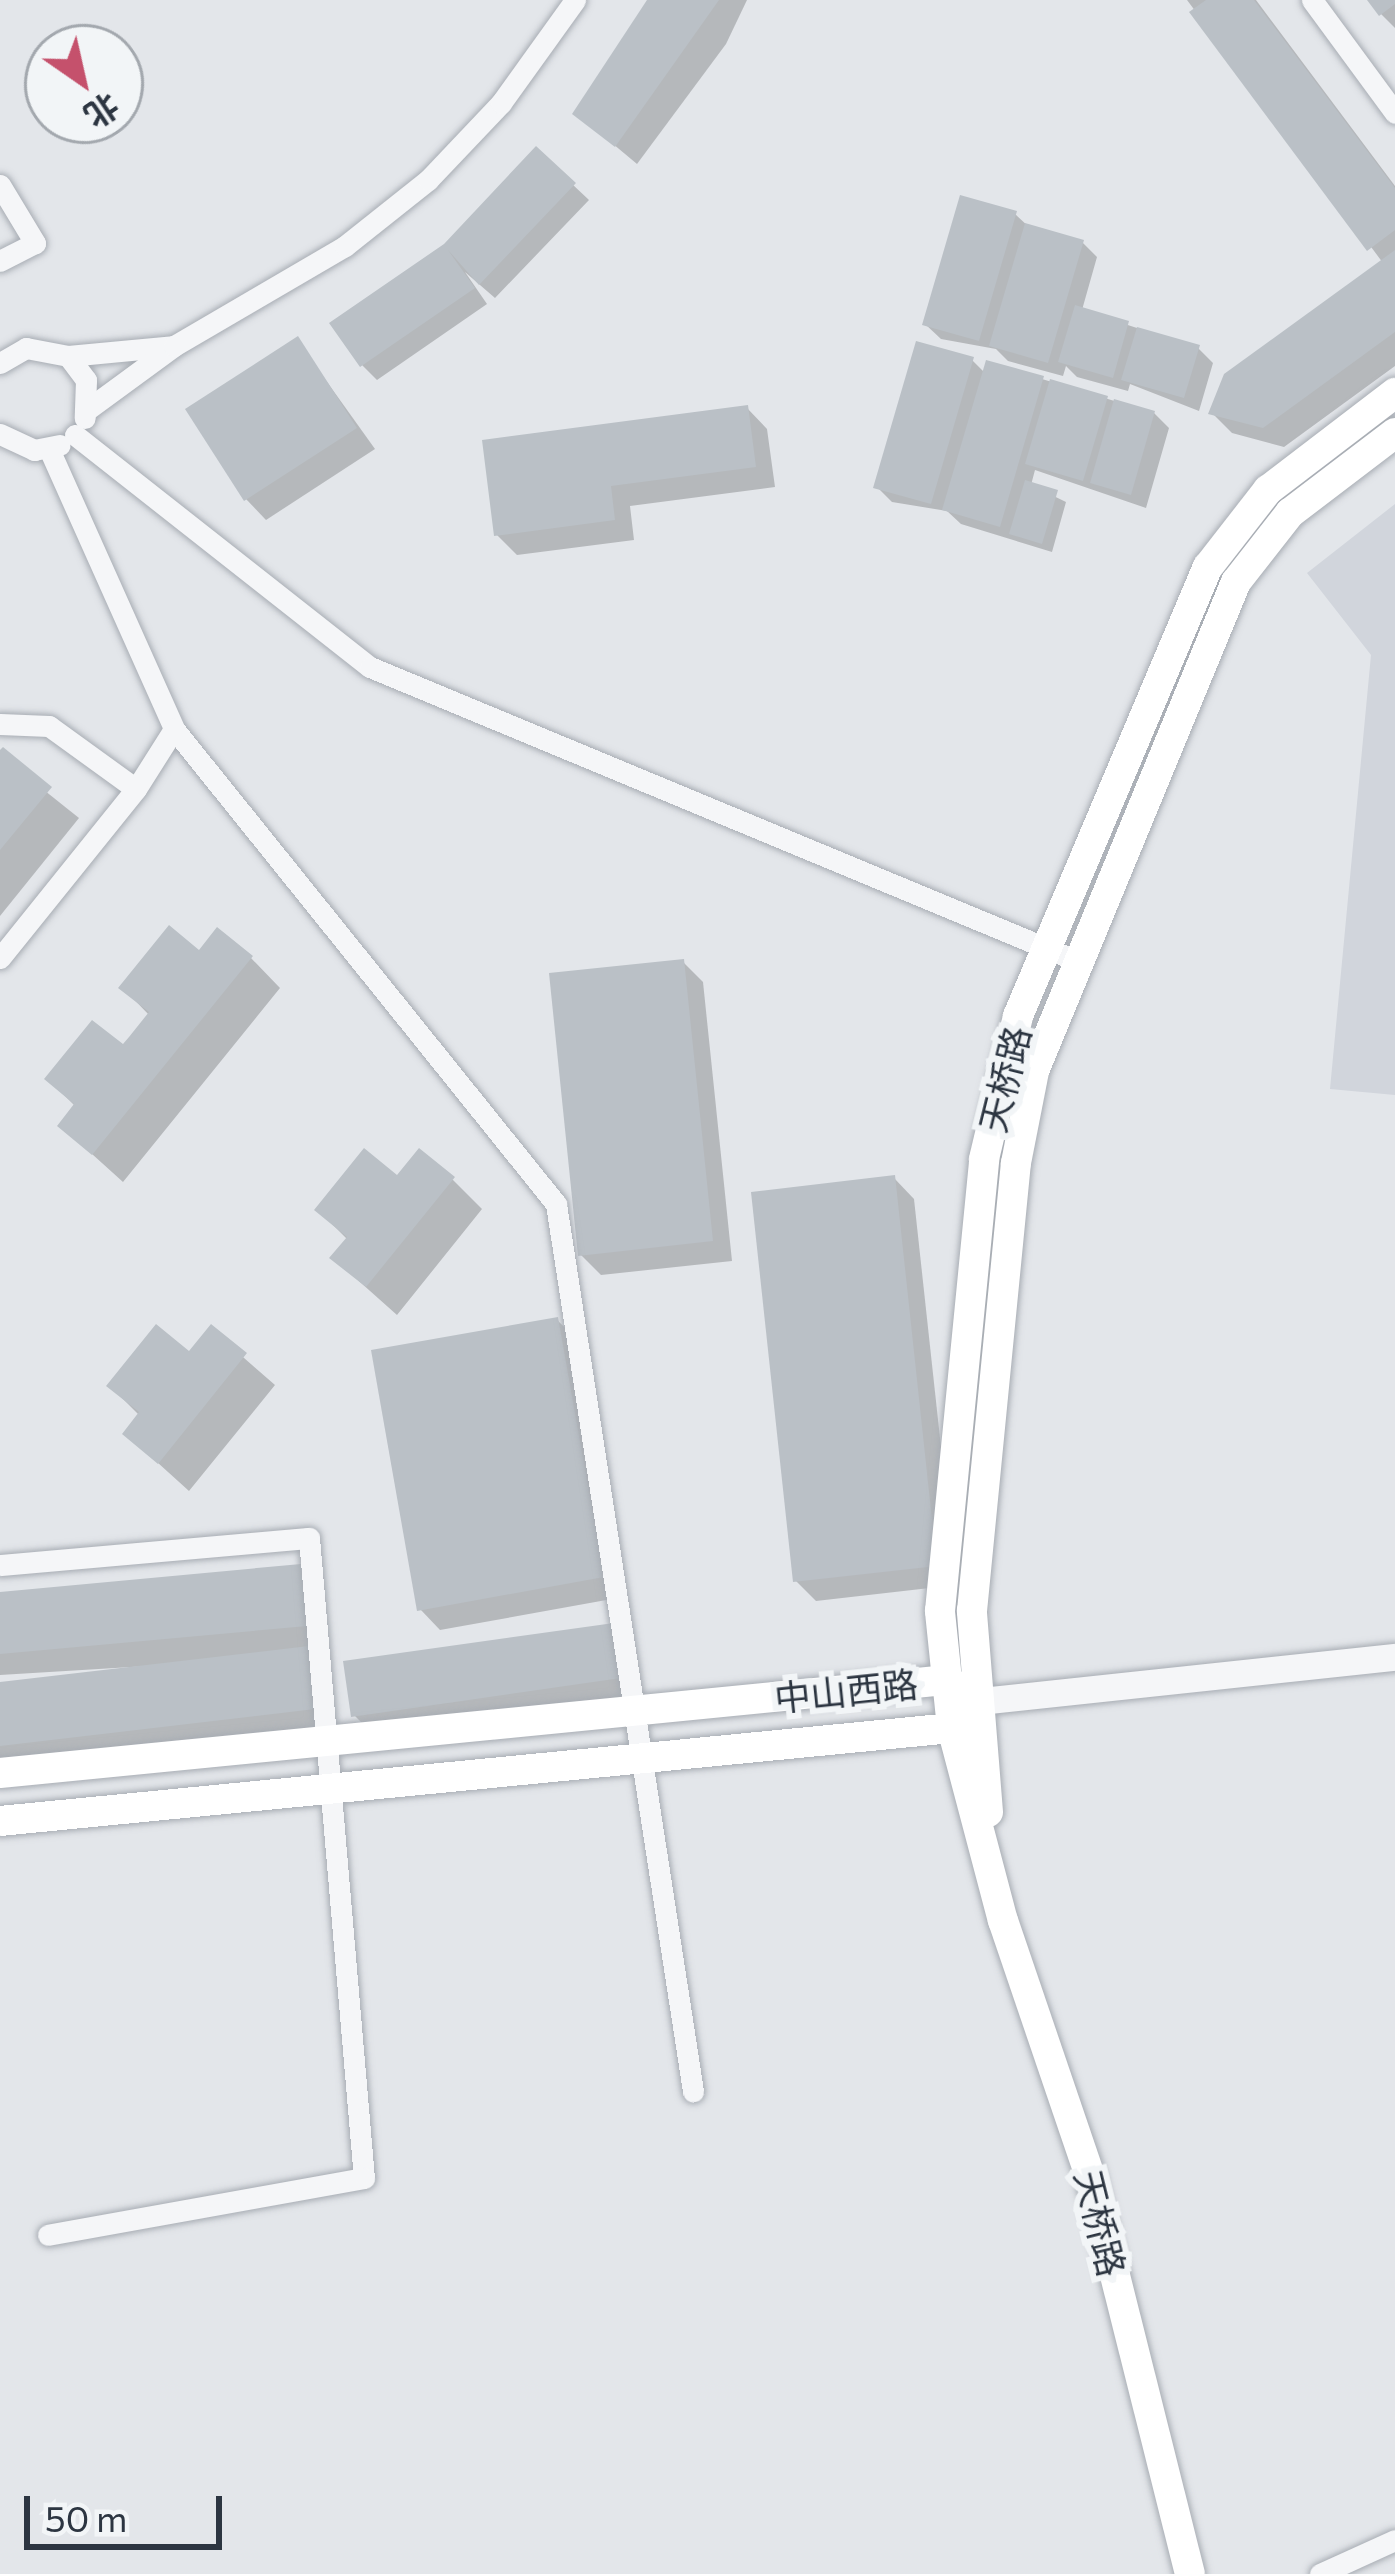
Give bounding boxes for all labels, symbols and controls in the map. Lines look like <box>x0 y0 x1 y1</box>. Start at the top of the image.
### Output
north arrow <box>24 24 144 144</box>
text: 北 <box>78 86 128 138</box>
street label: 天桥路 <box>970 1021 1038 1137</box>
street label: 中山西路 <box>772 1661 920 1719</box>
street label: 天桥路 <box>1067 2165 1135 2281</box>
scale bar <box>30 2472 228 2546</box>
text: 50 m <box>45 2495 127 2539</box>

